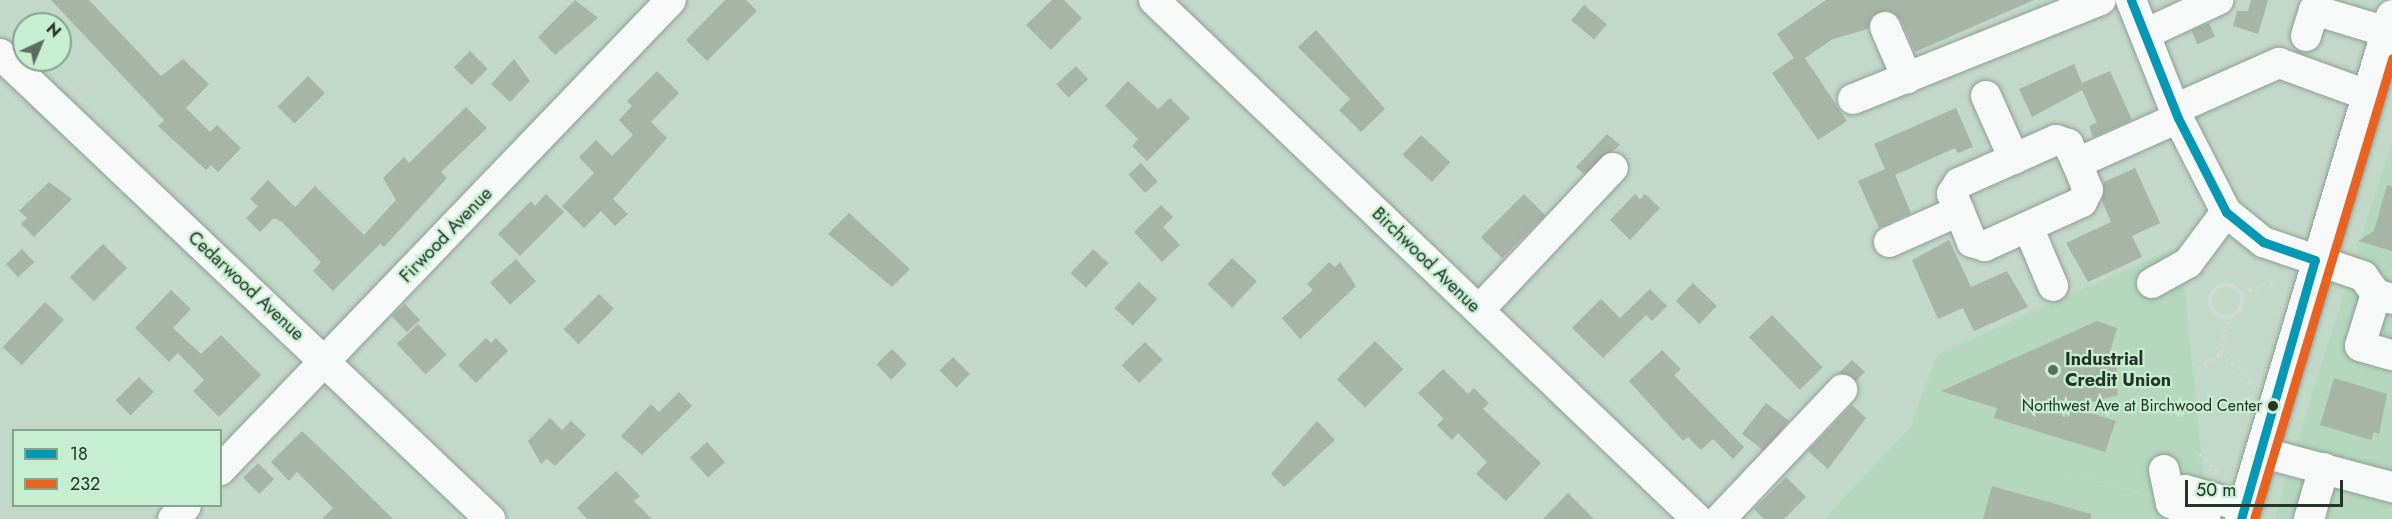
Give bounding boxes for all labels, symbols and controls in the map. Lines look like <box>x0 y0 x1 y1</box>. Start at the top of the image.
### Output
north arrow <box>12 12 72 72</box>
text: N <box>41 17 66 43</box>
street label: Firwood Avenue <box>395 183 497 287</box>
street label: Birchwood Avenue <box>1367 203 1485 317</box>
street label: Cedarwood Avenue <box>184 227 308 345</box>
place label: Industrial Credit Union <box>2065 349 2171 392</box>
marker: Industrial Credit Union <box>2046 363 2060 377</box>
place label: Northwest Ave at Birchwood Center <box>2022 396 2262 416</box>
marker: Northwest Ave at Birchwood Center <box>2267 400 2279 412</box>
legend <box>12 429 222 507</box>
text: 18 <box>70 441 88 467</box>
scale bar <box>2188 468 2346 506</box>
text: 232 <box>70 471 100 497</box>
text: 50 m <box>2196 477 2236 503</box>

